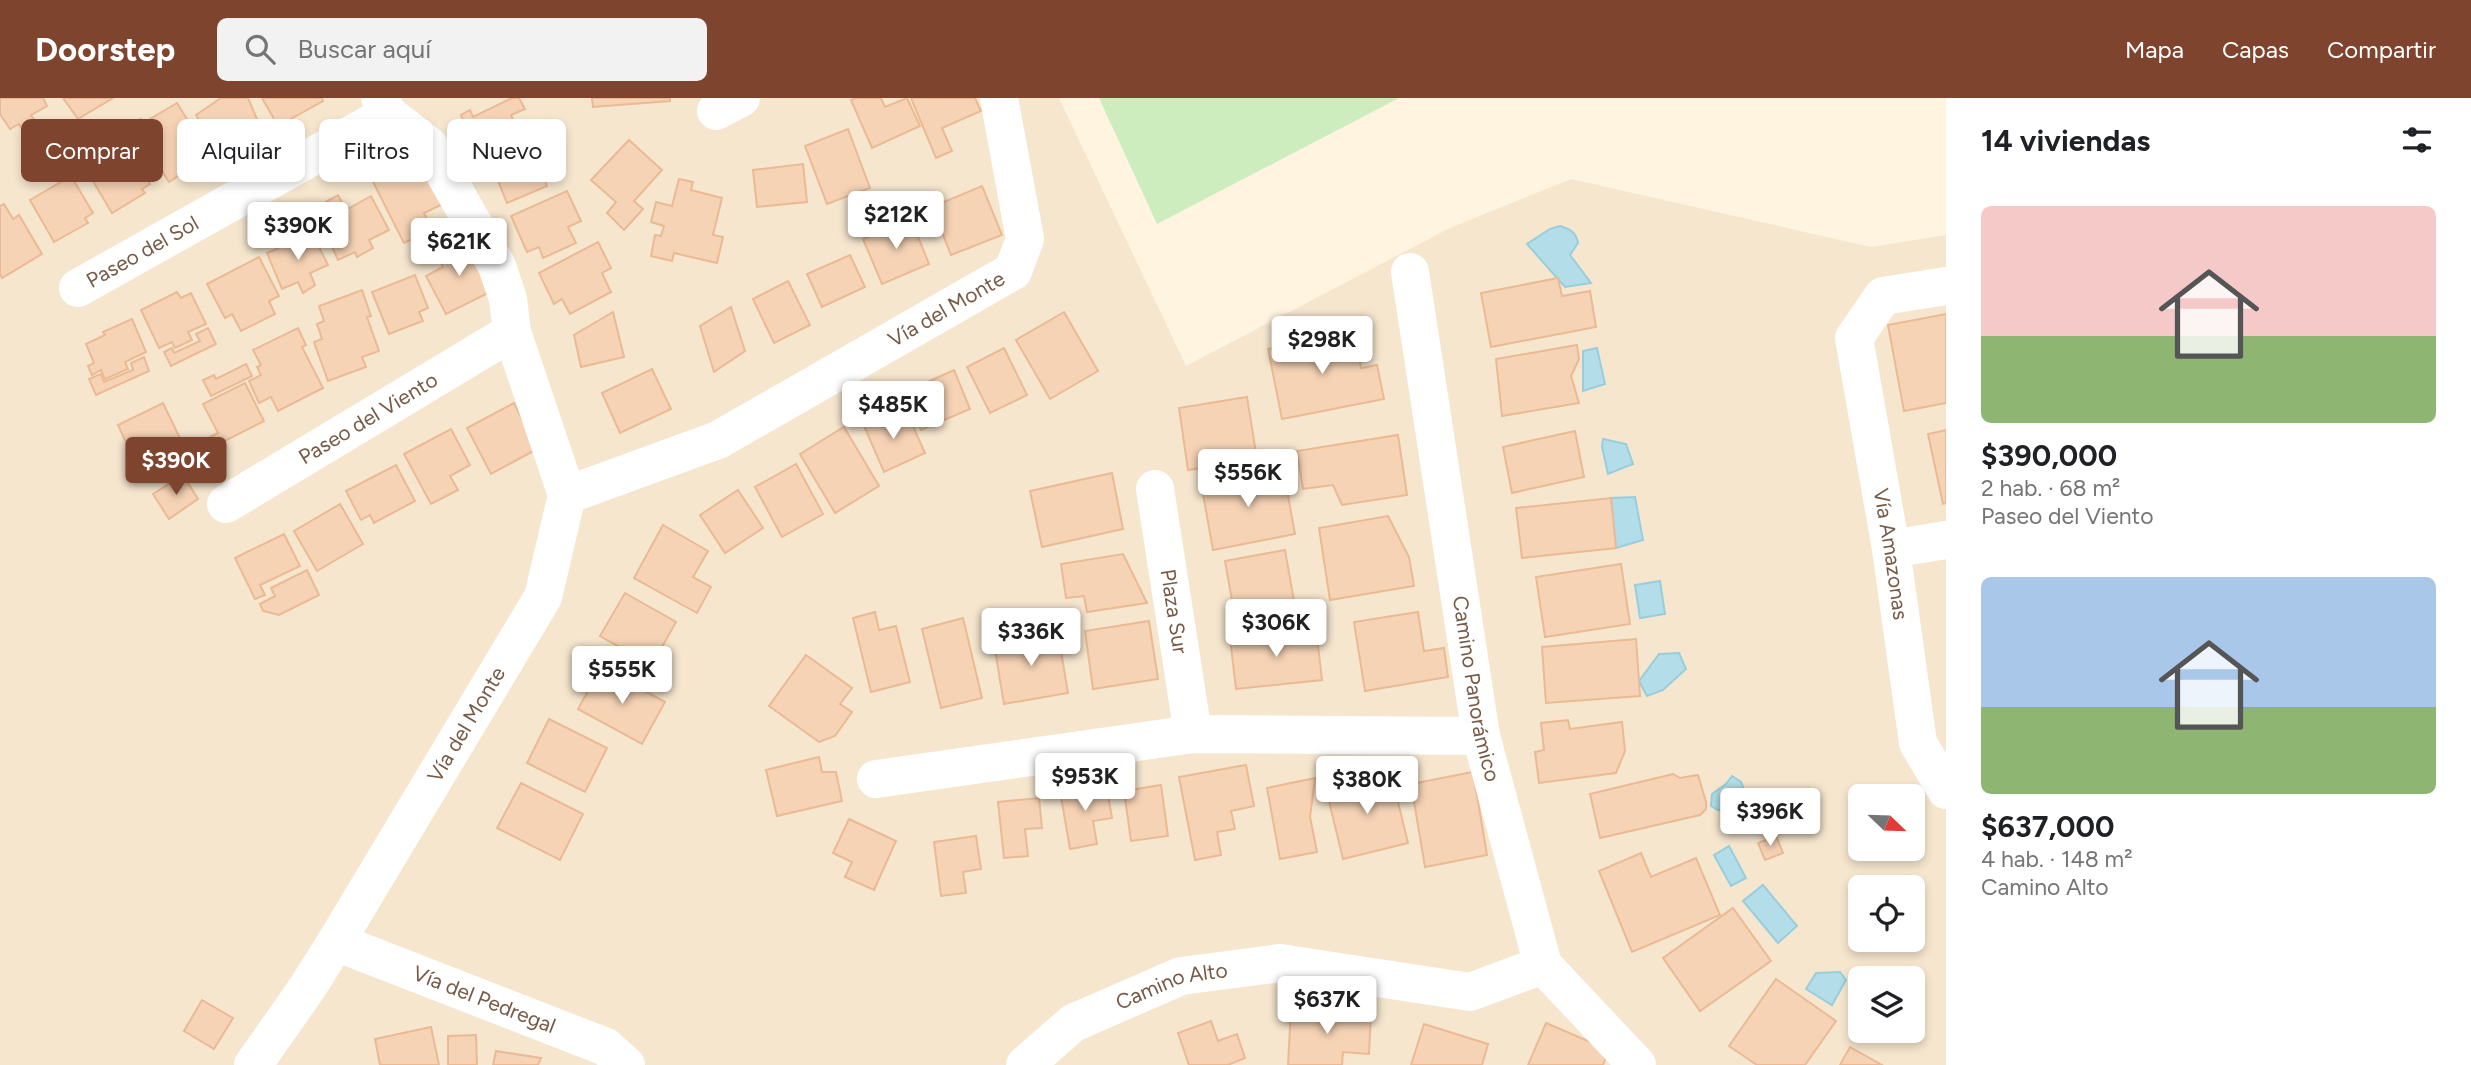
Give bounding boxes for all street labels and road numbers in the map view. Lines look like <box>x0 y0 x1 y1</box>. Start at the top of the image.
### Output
street label: Paseo del Sol <box>82 210 203 293</box>
street label: Vía del Monte <box>884 266 1009 352</box>
street label: Paseo del Viento <box>294 367 442 469</box>
street label: Vía Amazonas <box>1869 486 1914 621</box>
street label: Plaza Sur <box>1156 567 1193 656</box>
street label: Camino Panorámico <box>1448 594 1506 784</box>
street label: Vía del Monte <box>422 662 510 786</box>
street label: Camino Alto <box>1112 957 1229 1015</box>
street label: Vía del Pedregal <box>410 960 559 1038</box>

